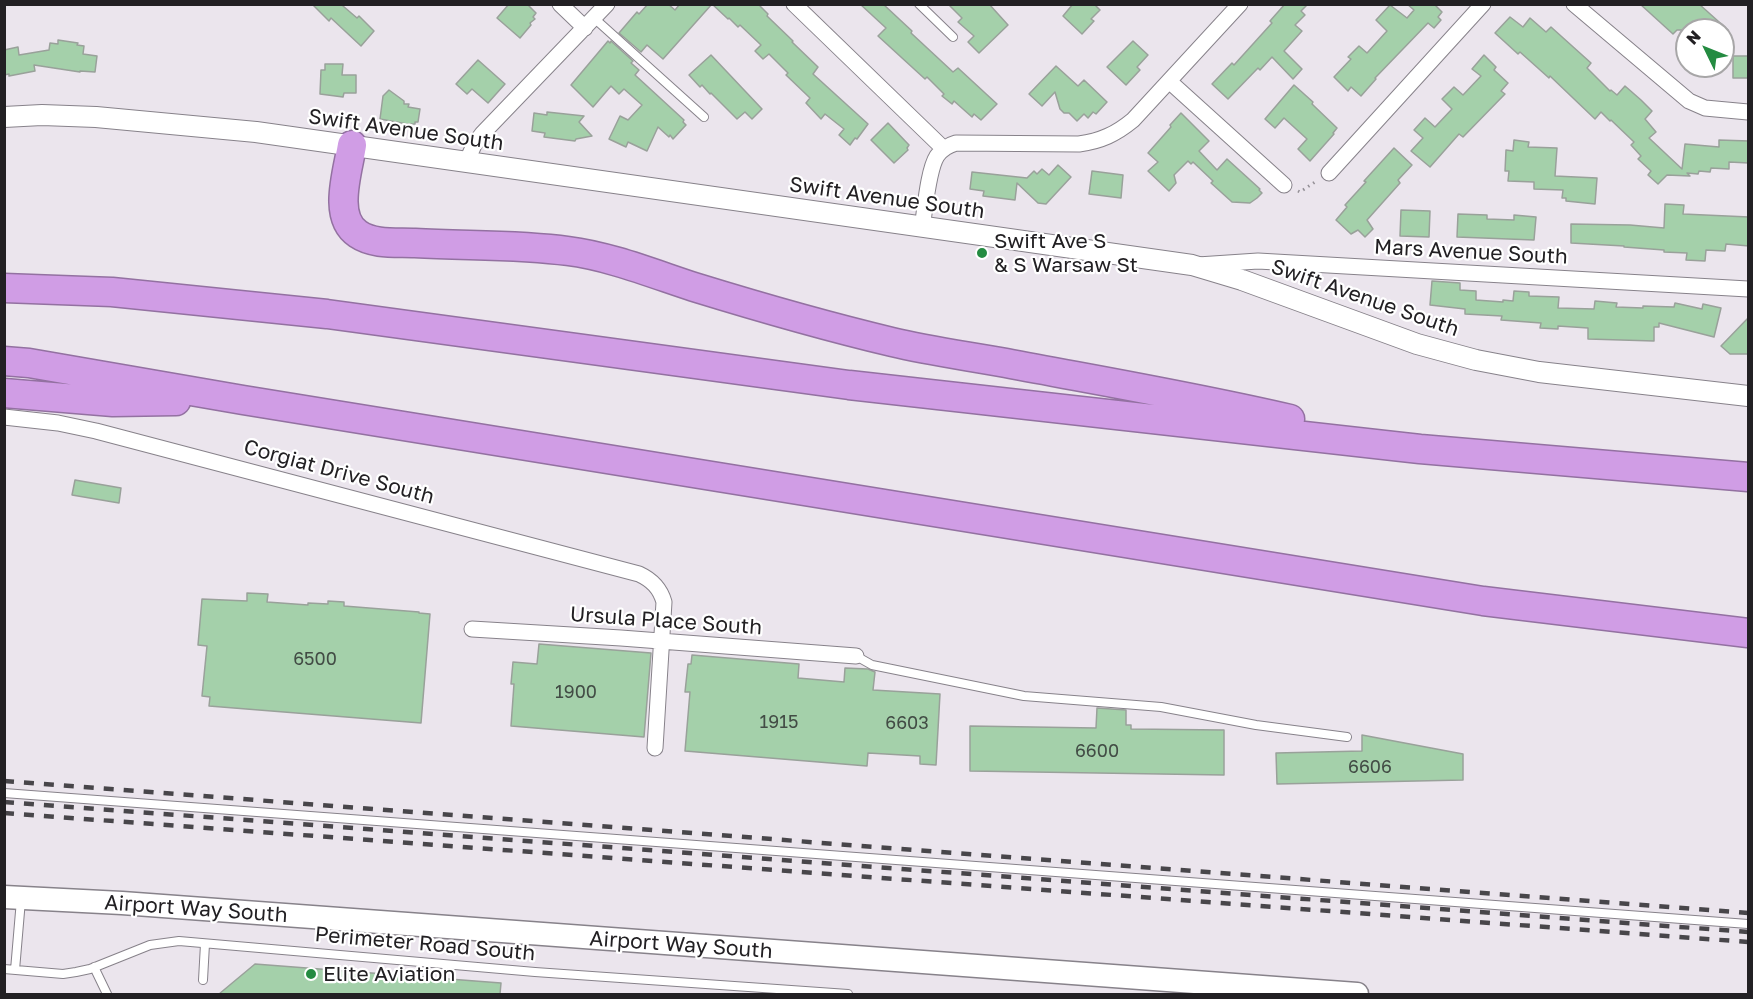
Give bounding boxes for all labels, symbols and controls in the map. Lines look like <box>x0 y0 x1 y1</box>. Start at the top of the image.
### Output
north arrow <box>1675 18 1735 78</box>
text: N <box>1682 26 1705 48</box>
street label: Swift Avenue South <box>307 104 505 156</box>
street label: Swift Avenue South <box>788 172 986 224</box>
place label: Swift Ave S & S Warsaw St <box>994 228 1138 278</box>
street label: Mars Avenue South <box>1374 234 1568 270</box>
marker: Swift Ave S & S Warsaw St <box>975 246 989 260</box>
street label: Swift Avenue South <box>1268 254 1462 342</box>
street label: Corgiat Drive South <box>241 434 437 510</box>
street label: Ursula Place South <box>569 602 763 640</box>
house number: 6500 <box>293 648 337 670</box>
house number: 1900 <box>555 681 597 703</box>
house number: 1915 <box>760 711 798 733</box>
house number: 6603 <box>885 712 929 734</box>
house number: 6600 <box>1075 740 1119 762</box>
house number: 6606 <box>1348 756 1392 778</box>
street label: Airport Way South <box>104 890 288 928</box>
street label: Perimeter Road South <box>314 922 536 966</box>
street label: Airport Way South <box>589 926 773 964</box>
place label: Elite Aviation <box>323 961 455 987</box>
marker: Elite Aviation <box>304 967 318 981</box>

